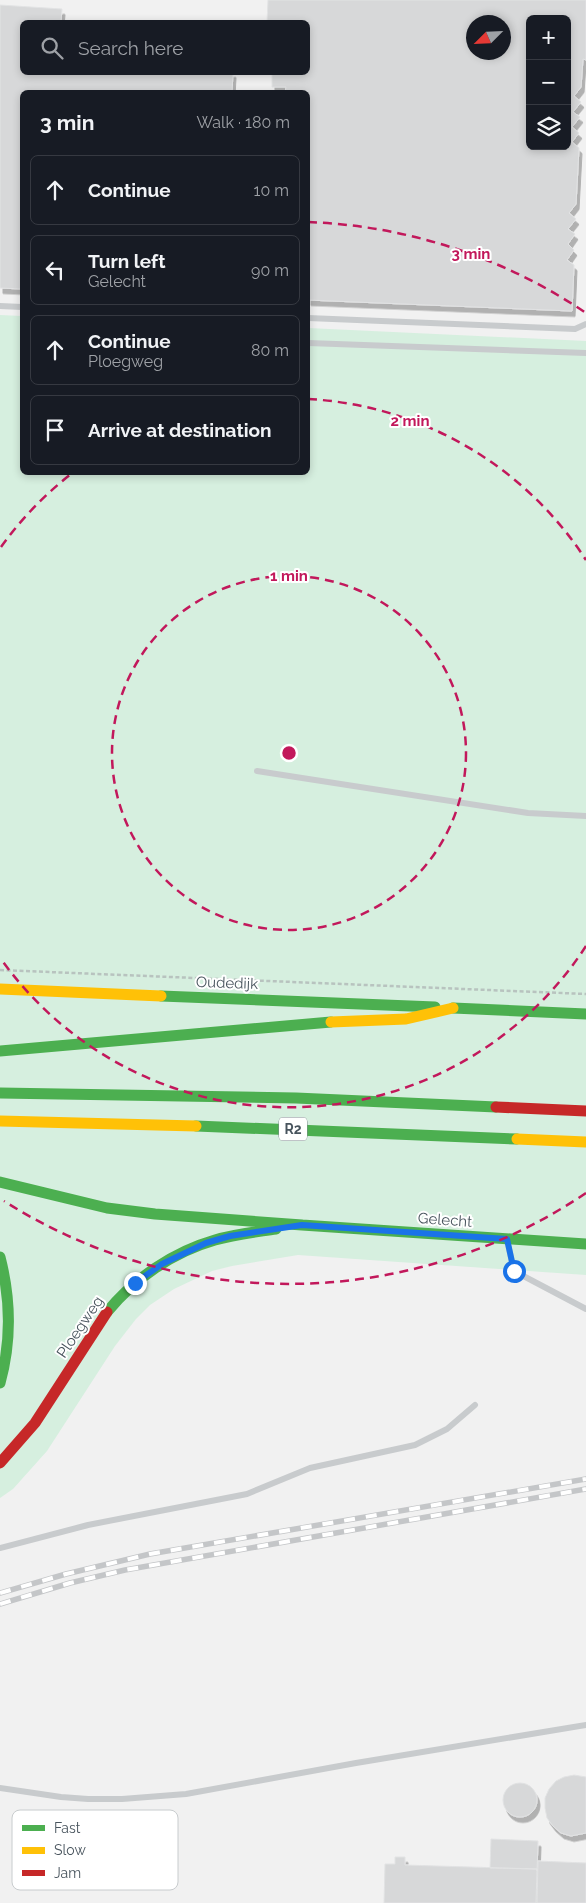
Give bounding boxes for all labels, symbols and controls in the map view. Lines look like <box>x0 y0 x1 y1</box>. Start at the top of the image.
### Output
north arrow <box>466 15 511 60</box>
map controls <box>526 15 571 150</box>
button: + <box>526 15 571 60</box>
search box <box>20 20 310 75</box>
icon: search <box>38 34 66 62</box>
text: Search here <box>78 37 184 59</box>
button: − <box>526 60 571 105</box>
button: layers <box>526 105 571 150</box>
text: 3 min <box>40 110 94 135</box>
text: Walk · 180 m <box>196 113 290 132</box>
icon: ahead <box>41 176 69 204</box>
text: Continue <box>88 179 171 201</box>
text: 10 m <box>254 181 289 200</box>
text: 3 min <box>452 245 490 263</box>
text: Turn left <box>88 250 165 272</box>
icon: left <box>41 256 69 284</box>
text: 90 m <box>251 261 289 280</box>
text: Gelecht <box>88 272 146 291</box>
text: Continue <box>88 330 171 352</box>
icon: ahead <box>41 336 69 364</box>
text: 80 m <box>251 341 289 360</box>
text: Ploegweg <box>88 352 163 371</box>
text: 2 min <box>391 412 429 430</box>
icon: arrive <box>41 416 69 444</box>
text: Arrive at destination <box>88 419 272 441</box>
text: 1 min <box>270 567 308 585</box>
centre of rings <box>280 744 298 762</box>
street label: Oudedijk <box>196 973 258 993</box>
road number: R2 <box>279 1118 307 1140</box>
street label: Gelecht <box>417 1209 473 1231</box>
route start <box>503 1260 526 1283</box>
route end <box>124 1272 147 1295</box>
street label: Ploegweg <box>53 1293 107 1361</box>
legend <box>12 1810 178 1890</box>
text: Fast <box>54 1820 81 1836</box>
text: Slow <box>54 1842 86 1858</box>
text: Jam <box>54 1865 81 1881</box>

